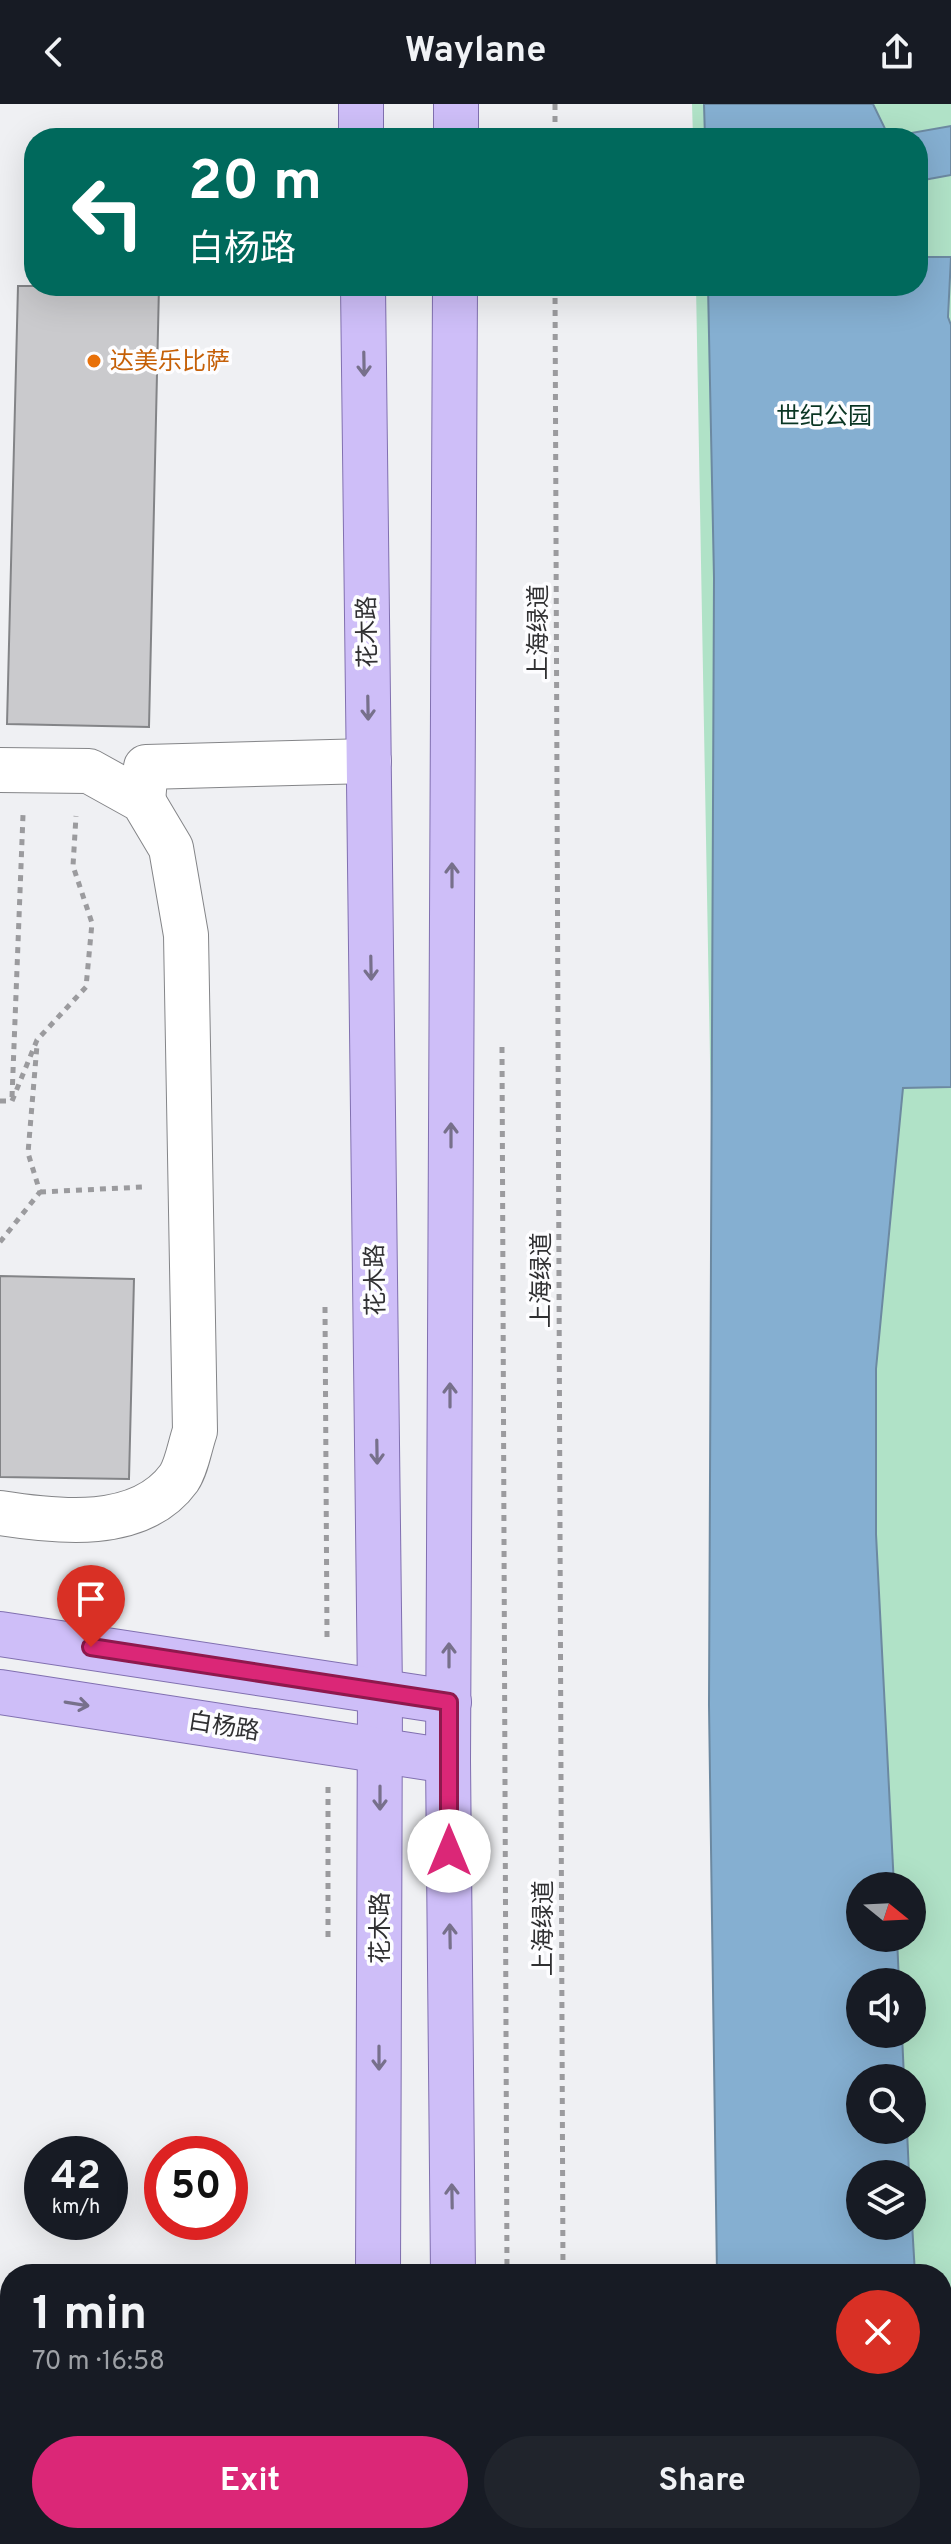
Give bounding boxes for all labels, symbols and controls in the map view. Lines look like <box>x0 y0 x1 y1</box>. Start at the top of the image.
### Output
text: Waylane <box>405 29 546 75</box>
icon: back <box>32 30 76 74</box>
icon: share <box>875 30 919 74</box>
text: 20 m <box>188 149 322 219</box>
icon: left <box>56 160 160 264</box>
text: 白杨路 <box>188 228 296 274</box>
place label: 达美乐比萨 <box>110 348 230 378</box>
one-way arrow <box>356 350 372 377</box>
marker: 达美乐比萨 <box>85 352 103 370</box>
park label: 世纪公园 <box>776 403 872 433</box>
street label: 上海绿道 <box>525 584 555 680</box>
street label: 花木路 <box>353 596 385 668</box>
one-way arrow <box>360 694 376 721</box>
one-way arrow <box>444 862 460 889</box>
one-way arrow <box>363 954 379 981</box>
one-way arrow <box>443 1122 459 1149</box>
street label: 上海绿道 <box>528 1232 558 1328</box>
street label: 花木路 <box>361 1244 393 1316</box>
one-way arrow <box>442 1382 457 1409</box>
one-way arrow <box>369 1438 385 1465</box>
pin <box>57 1565 125 1647</box>
icon: arrive <box>69 1577 113 1621</box>
one-way arrow <box>441 1642 457 1669</box>
one-way arrow <box>64 1697 89 1712</box>
street label: 白杨路 <box>186 1708 262 1748</box>
one-way arrow <box>372 1784 388 1811</box>
position arrow <box>407 1809 491 1893</box>
north arrow <box>846 1872 926 1952</box>
map controls <box>846 1872 926 2240</box>
street label: 上海绿道 <box>530 1880 560 1976</box>
street label: 花木路 <box>367 1892 397 1964</box>
one-way arrow <box>442 1923 458 1950</box>
button: sound <box>846 1968 926 2048</box>
one-way arrow <box>371 2044 387 2071</box>
button: search <box>846 2064 926 2144</box>
speed limit sign: 50 <box>144 2136 248 2240</box>
text: 42 <box>51 2153 101 2203</box>
button: layers <box>846 2160 926 2240</box>
one-way arrow <box>444 2183 460 2210</box>
text: km/h <box>52 2195 100 2221</box>
text: 1 min <box>32 2286 147 2346</box>
button: close <box>836 2290 920 2374</box>
text: 70 m · 16:58 <box>32 2346 165 2379</box>
button: Exit <box>32 2436 468 2528</box>
button: Share <box>484 2436 920 2528</box>

